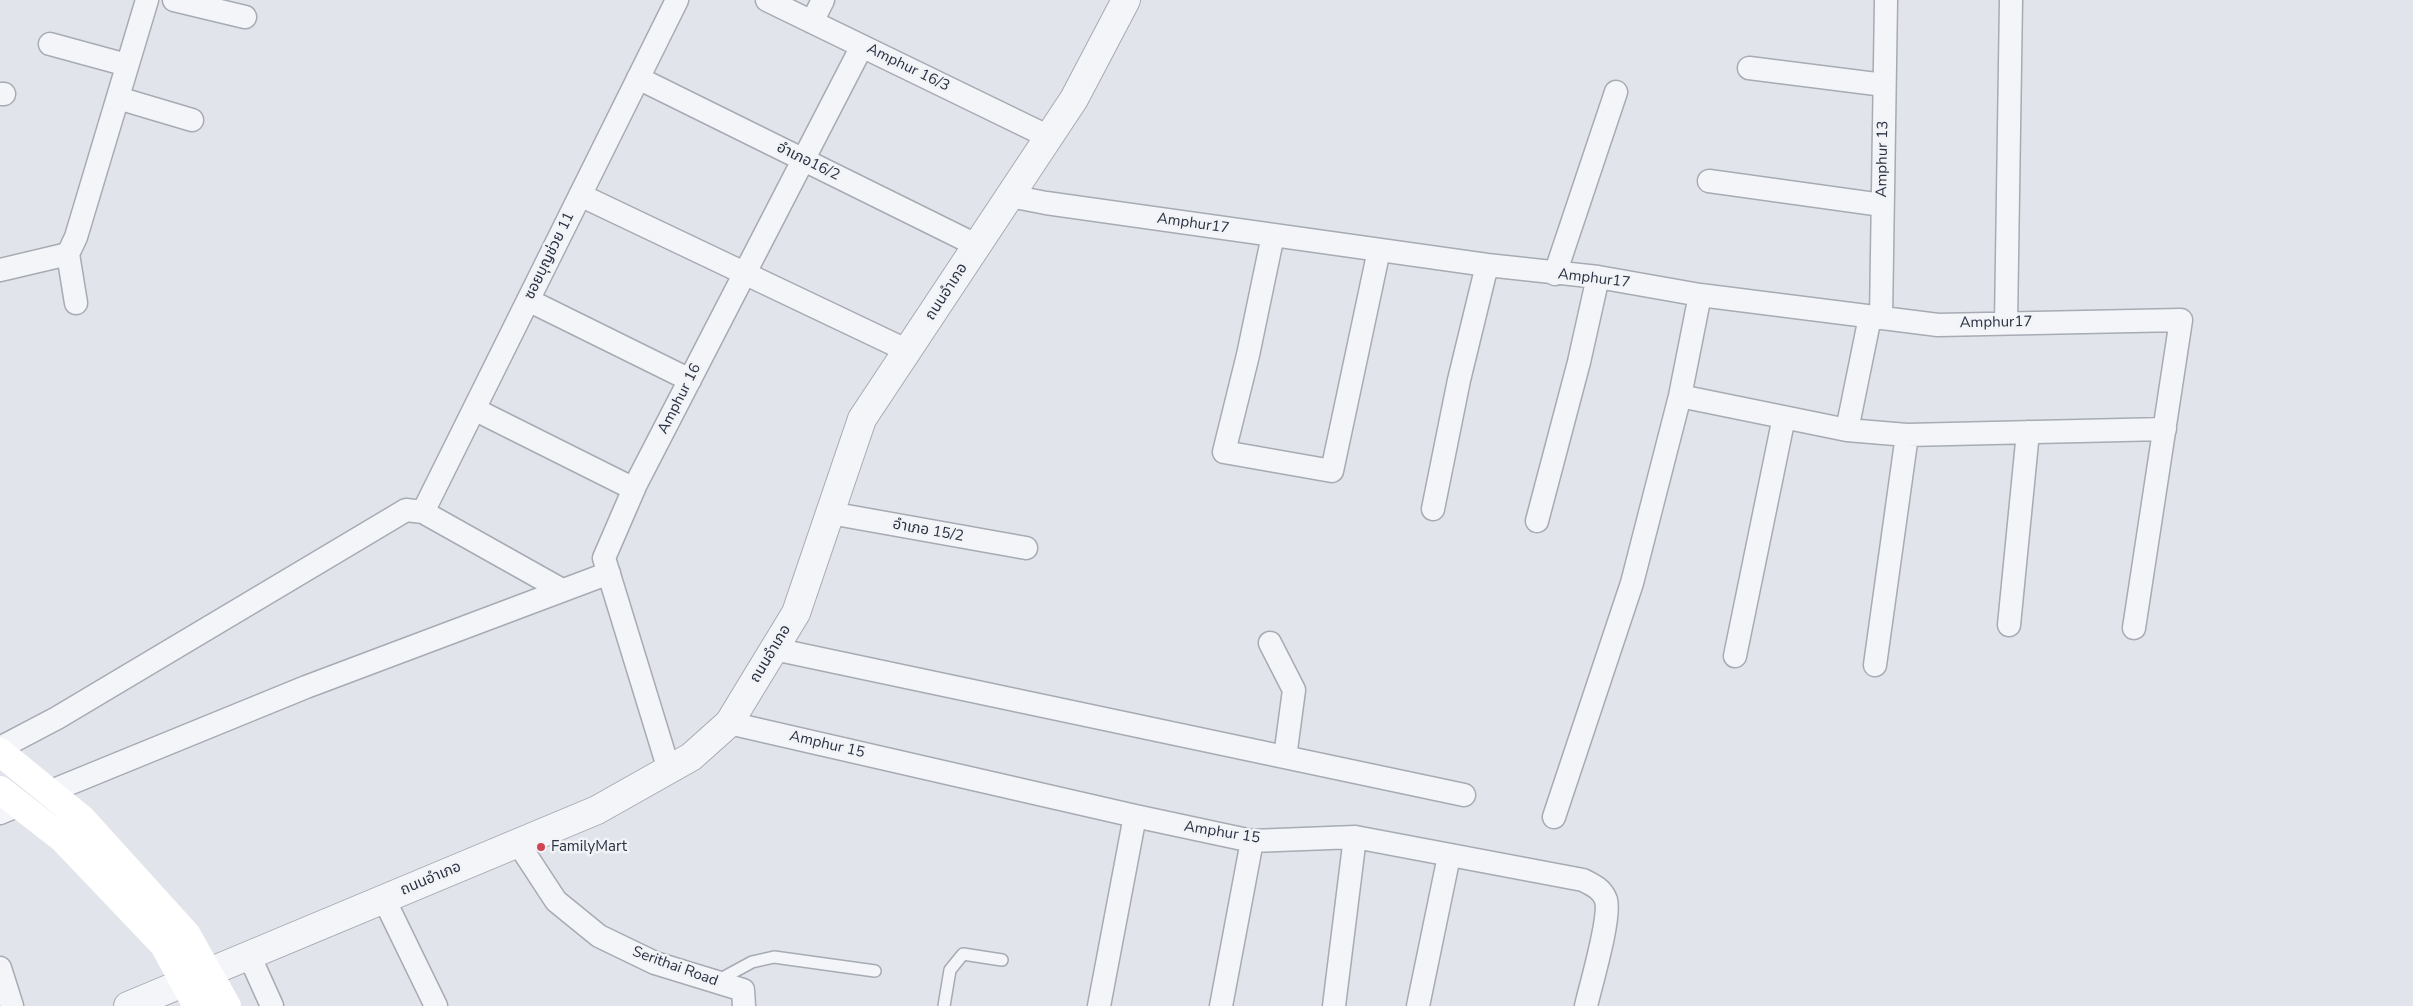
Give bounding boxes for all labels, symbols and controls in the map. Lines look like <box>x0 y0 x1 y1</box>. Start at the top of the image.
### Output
street label: Amphur 16/3 <box>864 40 952 96</box>
street label: Amphur 13 <box>1873 121 1893 197</box>
street label: อำเภอ16/2 <box>773 139 843 185</box>
street label: ซอยบุญช่วย 11 <box>521 209 579 303</box>
street label: Amphur17 <box>1156 210 1230 238</box>
street label: ถนนอำเภอ <box>922 260 972 324</box>
street label: Amphur17 <box>1557 266 1631 292</box>
street label: Amphur17 <box>1959 313 2033 333</box>
street label: Amphur 16 <box>655 361 705 437</box>
street label: อำเภอ 15/2 <box>891 516 965 546</box>
street label: ถนนอำเภอ <box>747 622 795 686</box>
street label: Amphur 15 <box>788 728 866 762</box>
street label: Amphur 15 <box>1183 818 1261 848</box>
place label: FamilyMart <box>551 838 627 856</box>
marker: FamilyMart <box>535 841 547 853</box>
street label: ถนนอำเภอ <box>398 858 464 900</box>
street label: Serithai Road <box>630 943 720 991</box>

